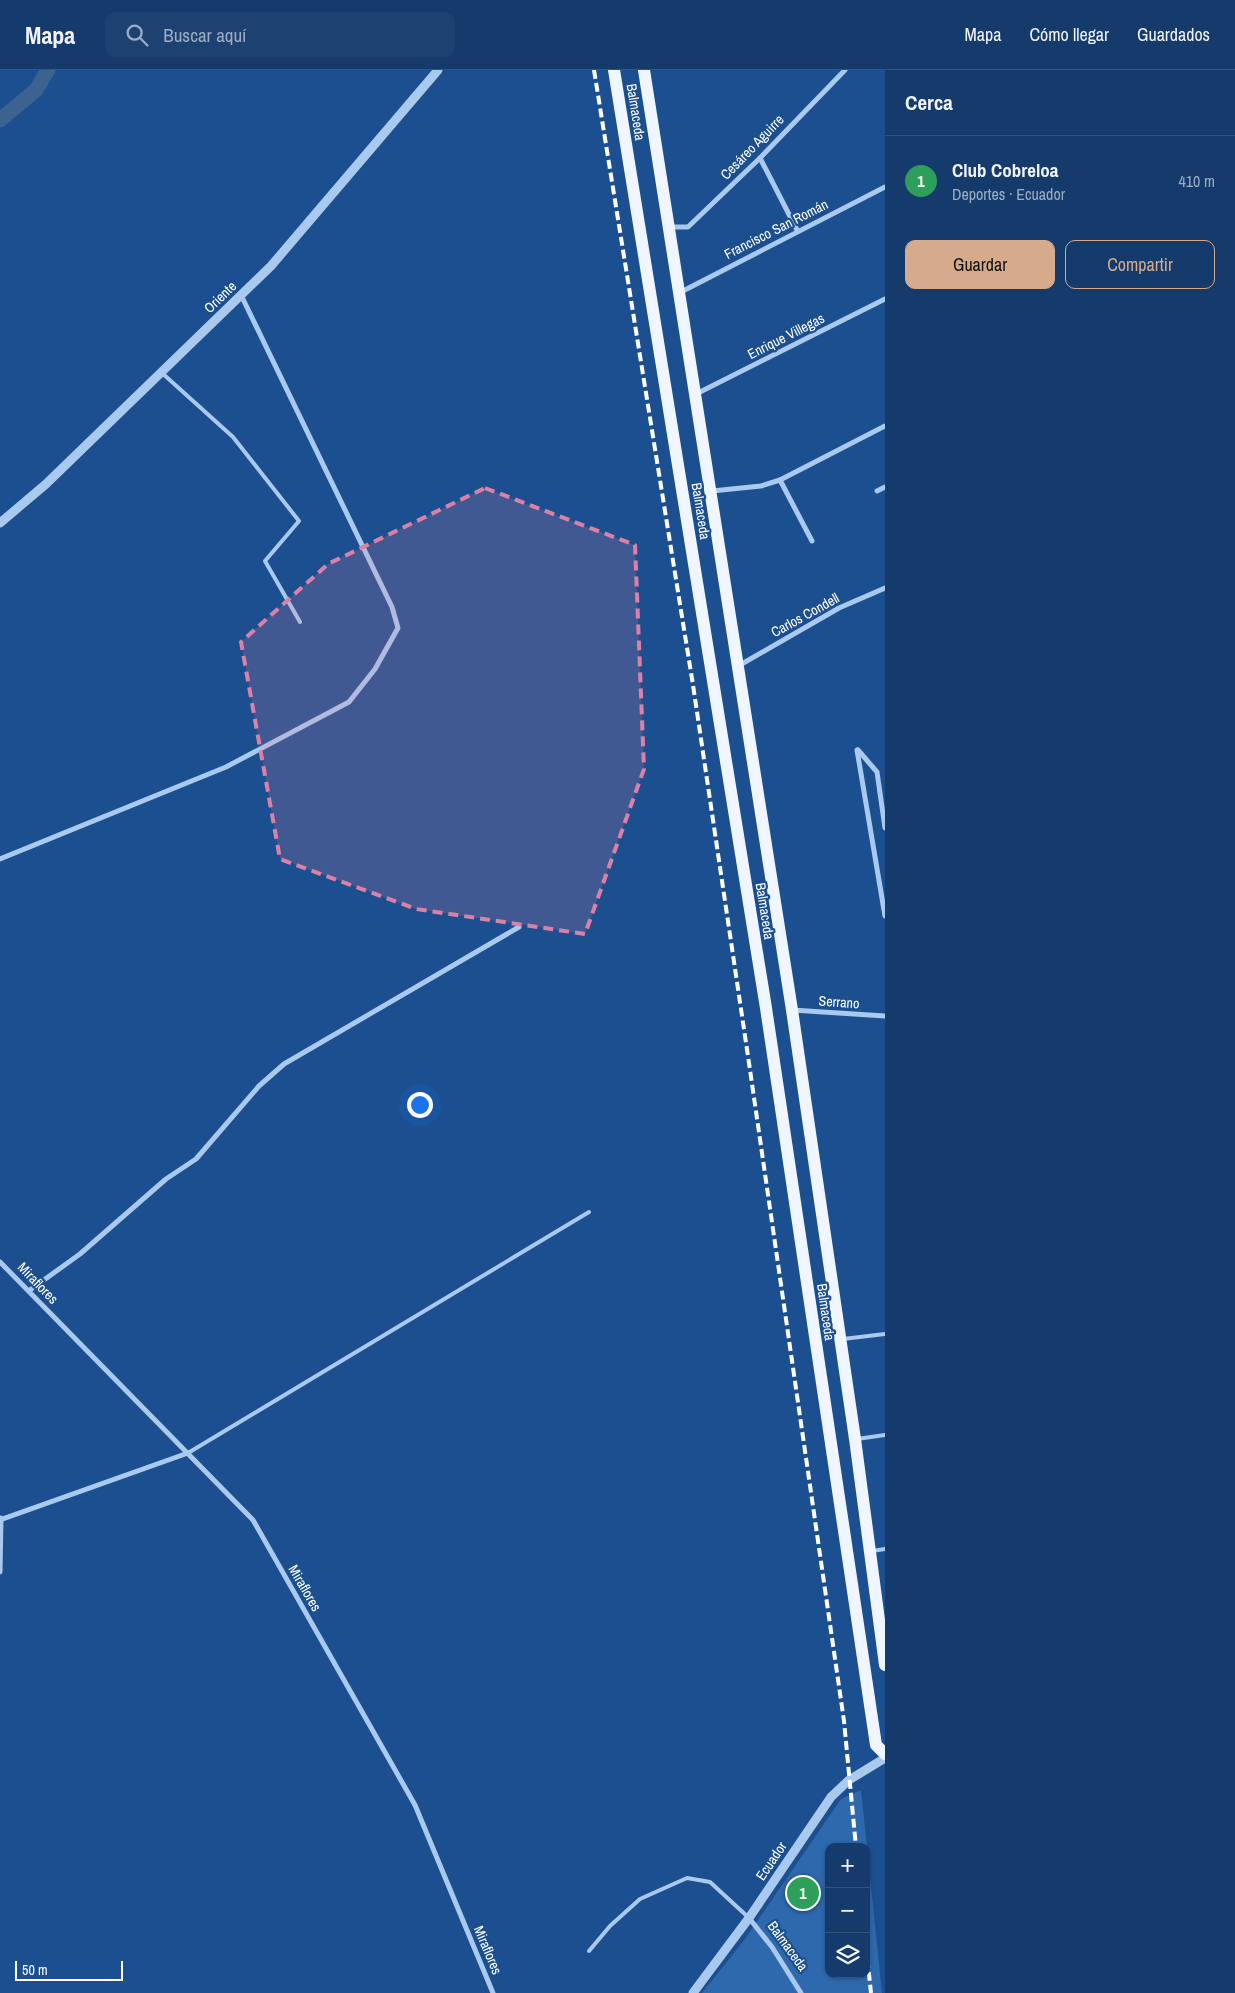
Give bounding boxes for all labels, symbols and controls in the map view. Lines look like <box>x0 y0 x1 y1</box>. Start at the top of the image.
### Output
search box <box>105 12 455 57</box>
text: Mapa <box>25 19 75 51</box>
icon: search <box>123 21 151 49</box>
text: Buscar aquí <box>163 22 246 48</box>
text: Mapa <box>964 22 1001 47</box>
text: Cómo llegar <box>1029 22 1109 47</box>
text: Guardados <box>1137 22 1210 47</box>
street label: Balmaceda <box>623 82 649 142</box>
text: Cerca <box>905 88 953 117</box>
street label: Cesáreo Aguirre <box>716 111 788 183</box>
text: Club Cobreloa <box>952 157 1058 183</box>
text: 1 <box>917 170 925 192</box>
text: 410 m <box>1179 170 1215 192</box>
text: Deportes · Ecuador <box>952 183 1065 205</box>
street label: Francisco San Román <box>721 195 831 263</box>
button: Guardar <box>905 240 1055 289</box>
button: Compartir <box>1065 240 1215 289</box>
street label: Oriente <box>200 277 240 317</box>
street label: Enrique Villegas <box>744 309 828 363</box>
street label: Balmaceda <box>688 481 714 541</box>
street label: Carlos Condell <box>768 589 842 641</box>
street label: Balmaceda <box>752 881 778 941</box>
street label: Serrano <box>818 992 860 1012</box>
your location <box>407 1092 433 1118</box>
street label: Miraflores <box>14 1258 62 1308</box>
street label: Balmaceda <box>813 1282 839 1342</box>
street label: Miraflores <box>284 1561 326 1615</box>
street label: Ecuador <box>752 1838 791 1884</box>
map controls <box>825 1843 870 1978</box>
button: + <box>825 1843 870 1888</box>
pin: 1 <box>787 1874 819 1912</box>
button: − <box>825 1888 870 1933</box>
street label: Balmaceda <box>764 1917 813 1975</box>
street label: Miraflores <box>470 1923 506 1977</box>
button: layers <box>825 1933 870 1978</box>
scale bar <box>15 1958 122 1981</box>
text: 50 m <box>22 1961 48 1979</box>

